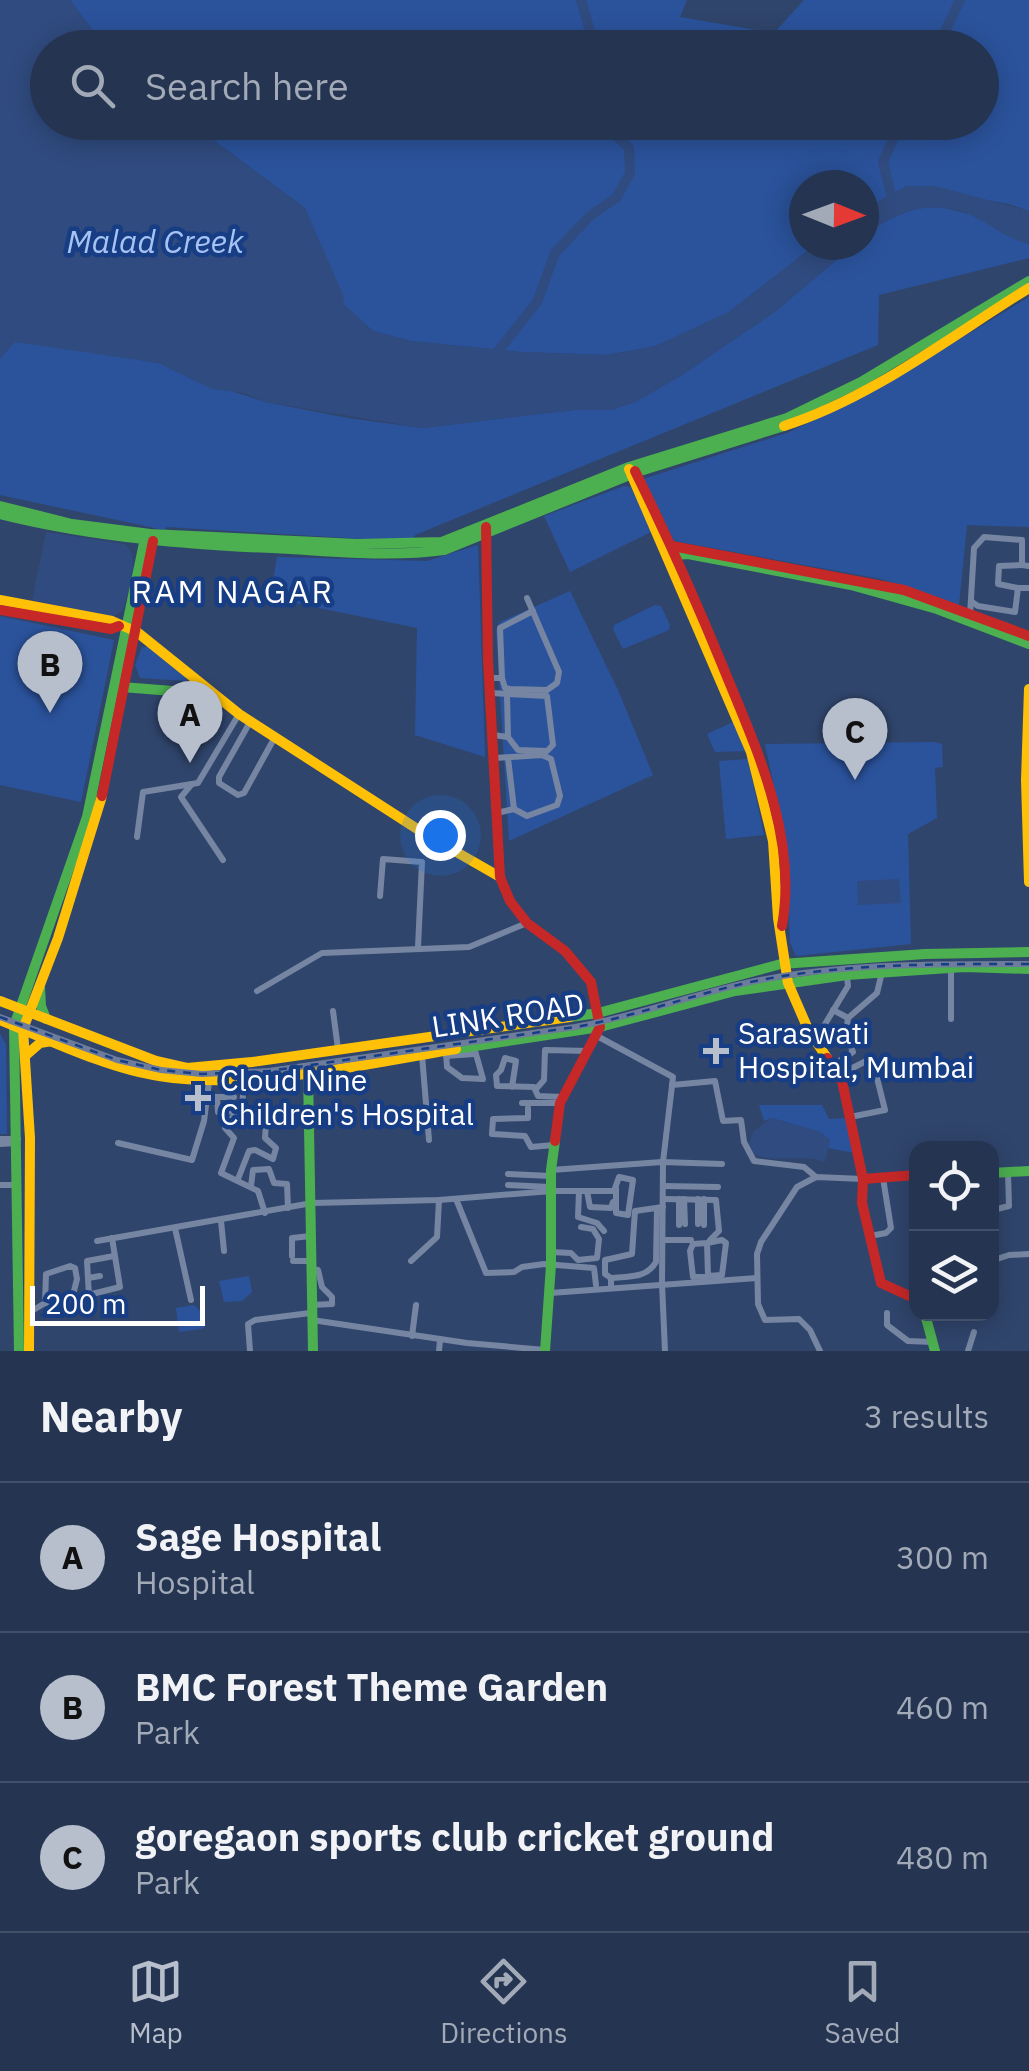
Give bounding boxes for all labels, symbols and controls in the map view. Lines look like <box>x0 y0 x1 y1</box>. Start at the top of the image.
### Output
search box <box>30 30 999 140</box>
icon: search <box>65 58 120 113</box>
text: Search here <box>145 61 349 110</box>
north arrow <box>789 170 879 260</box>
water label: Malad Creek <box>66 220 245 262</box>
district label: RAM NAGAR <box>132 570 334 612</box>
pin: B <box>18 630 82 713</box>
pin: A <box>158 680 222 763</box>
pin: C <box>822 698 888 780</box>
your location <box>415 810 466 861</box>
street label: LINK ROAD <box>429 983 587 1046</box>
place label: Saraswati Hospital, Mumbai <box>738 1013 974 1086</box>
marker: Saraswati Hospital, Mumbai <box>703 1038 729 1064</box>
place label: Cloud Nine Children's Hospital <box>220 1060 474 1133</box>
marker: Cloud Nine Children's Hospital <box>185 1085 211 1111</box>
map controls <box>909 1141 999 1321</box>
button: locate <box>909 1141 999 1231</box>
button: layers <box>909 1231 999 1321</box>
scale bar <box>30 1281 205 1326</box>
text: 200 m <box>45 1285 126 1322</box>
text: Nearby <box>40 1389 182 1444</box>
text: 3 results <box>864 1395 989 1437</box>
text: Sage Hospital <box>135 1512 381 1561</box>
text: A <box>62 1536 83 1578</box>
text: 300 m <box>896 1536 989 1578</box>
text: Hospital <box>135 1561 255 1603</box>
text: BMC Forest Theme Garden <box>135 1662 608 1711</box>
text: B <box>62 1686 83 1728</box>
text: 460 m <box>896 1686 989 1728</box>
text: Park <box>135 1711 200 1753</box>
text: goregaon sports club cricket ground <box>135 1812 774 1861</box>
text: C <box>62 1836 83 1878</box>
text: 480 m <box>896 1836 989 1878</box>
text: Park <box>135 1861 200 1903</box>
tab: Map <box>128 1954 183 2051</box>
tab: Directions <box>440 1954 568 2051</box>
tab: Saved <box>824 1954 901 2051</box>

